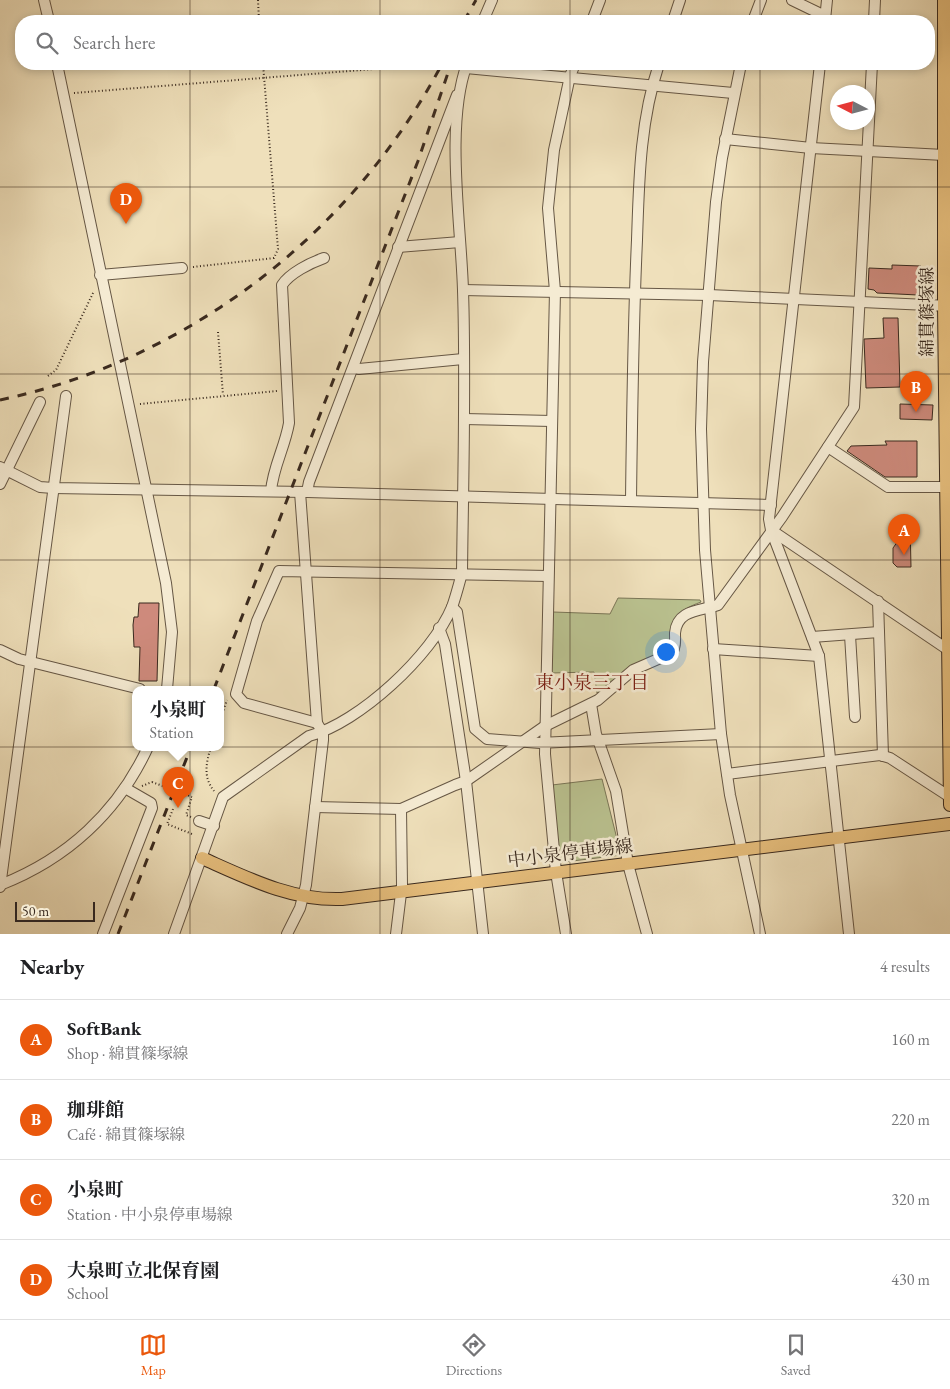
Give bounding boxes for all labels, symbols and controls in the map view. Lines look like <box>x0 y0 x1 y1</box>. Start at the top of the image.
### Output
search box <box>15 15 935 70</box>
icon: search <box>33 29 61 57</box>
text: Search here <box>73 30 155 55</box>
north arrow <box>830 85 875 130</box>
pin: D <box>110 183 142 224</box>
street label: 綿貫篠塚線 <box>915 267 938 357</box>
pin: B <box>900 371 932 412</box>
pin: A <box>888 514 920 555</box>
your location <box>653 639 679 665</box>
district label: 東小泉三丁目 <box>535 670 649 695</box>
popup <box>132 686 224 751</box>
text: 小泉町 <box>149 697 207 722</box>
text: Station <box>149 722 194 743</box>
pin: C <box>162 767 194 808</box>
street label: 中小泉停車場線 <box>506 833 634 872</box>
scale bar <box>15 899 95 922</box>
text: 50 m <box>22 902 49 920</box>
text: Nearby <box>20 953 84 980</box>
text: 4 results <box>880 956 930 977</box>
text: SoftBank <box>67 1016 142 1041</box>
text: A <box>30 1029 42 1050</box>
text: 160 m <box>891 1029 930 1050</box>
text: Shop · 綿貫篠塚線 <box>67 1043 189 1064</box>
text: 珈琲館 <box>67 1097 124 1122</box>
text: B <box>31 1109 41 1130</box>
text: 220 m <box>891 1109 930 1130</box>
text: Café · 綿貫篠塚線 <box>67 1124 185 1145</box>
text: 小泉町 <box>67 1177 124 1202</box>
text: C <box>30 1189 42 1210</box>
text: 320 m <box>891 1189 930 1210</box>
text: Station · 中小泉停車場線 <box>67 1204 233 1225</box>
text: 大泉町立北保育園 <box>67 1258 219 1283</box>
text: D <box>30 1269 42 1290</box>
text: 430 m <box>891 1269 930 1290</box>
text: School <box>67 1283 109 1304</box>
tab: Map <box>139 1331 167 1379</box>
tab: Directions <box>446 1331 502 1379</box>
tab: Saved <box>781 1331 811 1379</box>

